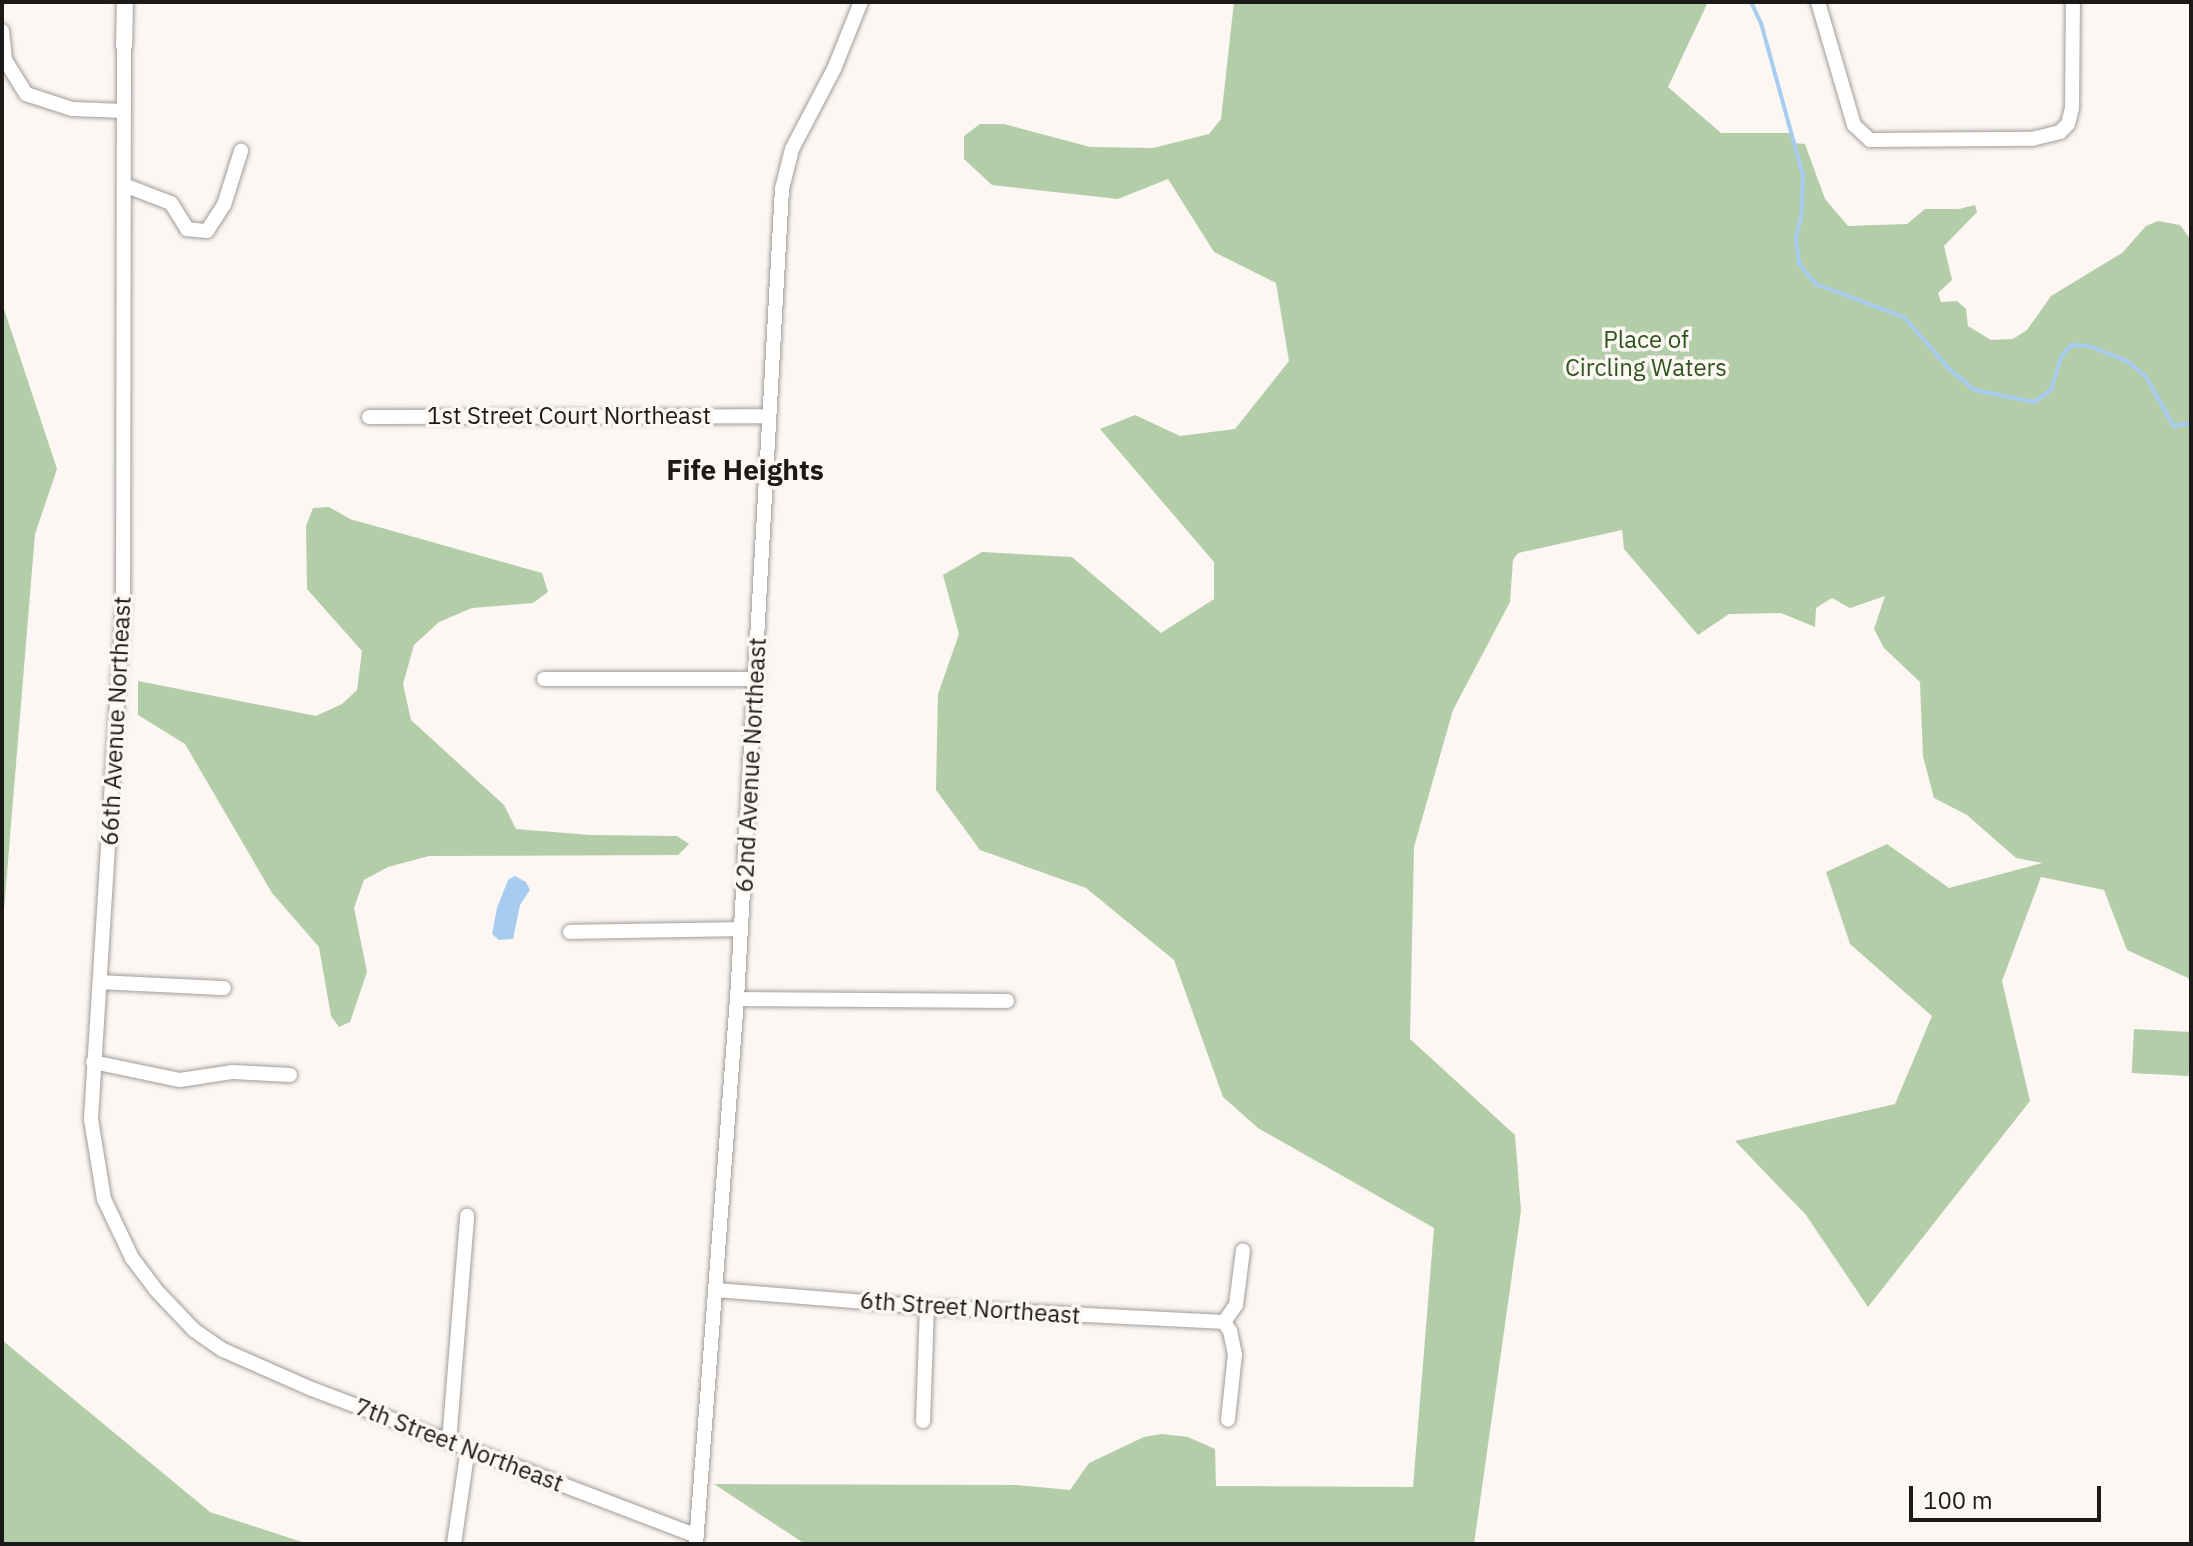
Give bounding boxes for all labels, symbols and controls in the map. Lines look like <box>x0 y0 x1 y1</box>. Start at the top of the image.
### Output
park label: Place of Circling Waters <box>1565 326 1727 382</box>
street label: 1st Street Court Northeast <box>427 402 711 430</box>
district label: Fife Heights <box>666 453 824 487</box>
street label: 66th Avenue Northeast <box>95 596 137 846</box>
street label: 62nd Avenue Northeast <box>730 637 772 893</box>
street label: 6th Street Northeast <box>859 1286 1081 1330</box>
street label: 7th Street Northeast <box>351 1392 567 1498</box>
scale bar <box>1913 1470 2105 1520</box>
text: 100 m <box>1923 1484 1993 1516</box>

